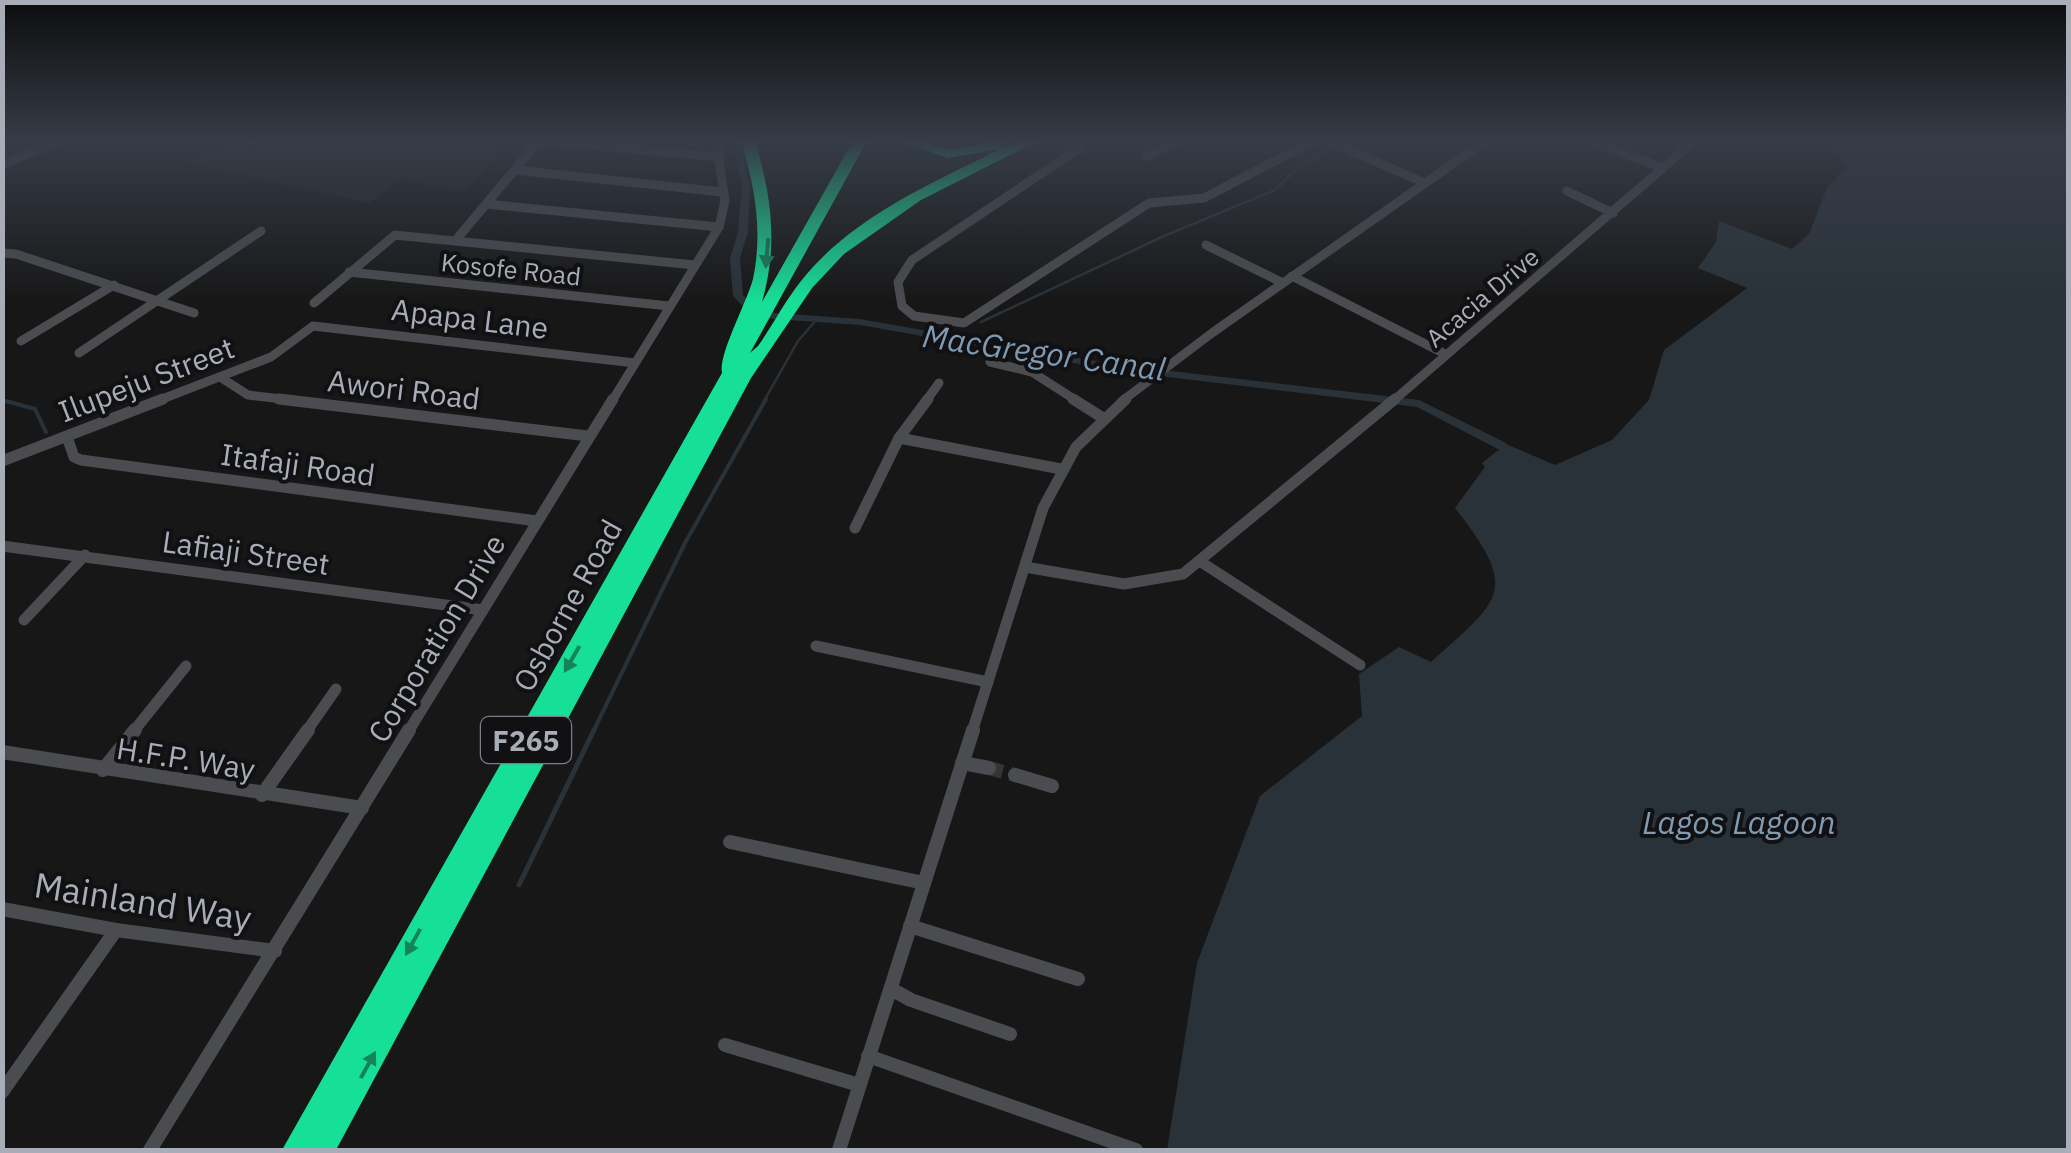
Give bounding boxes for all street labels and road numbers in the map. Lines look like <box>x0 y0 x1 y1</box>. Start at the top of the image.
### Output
street label: Acacia Drive <box>1419 240 1545 354</box>
street label: Kosofe Road <box>439 245 583 293</box>
street label: Apapa Lane <box>389 289 551 347</box>
street label: Ilupeju Street <box>53 328 239 430</box>
street label: Awori Road <box>326 360 482 418</box>
street label: Itafaji Road <box>218 434 378 494</box>
street label: Osborne Road <box>504 512 630 698</box>
street label: Lafiaji Street <box>160 521 332 583</box>
street label: Corporation Drive <box>358 527 514 749</box>
road number: F265 <box>481 717 571 763</box>
street label: H.F.P. Way <box>114 728 258 788</box>
street label: Mainland Way <box>31 861 255 941</box>

